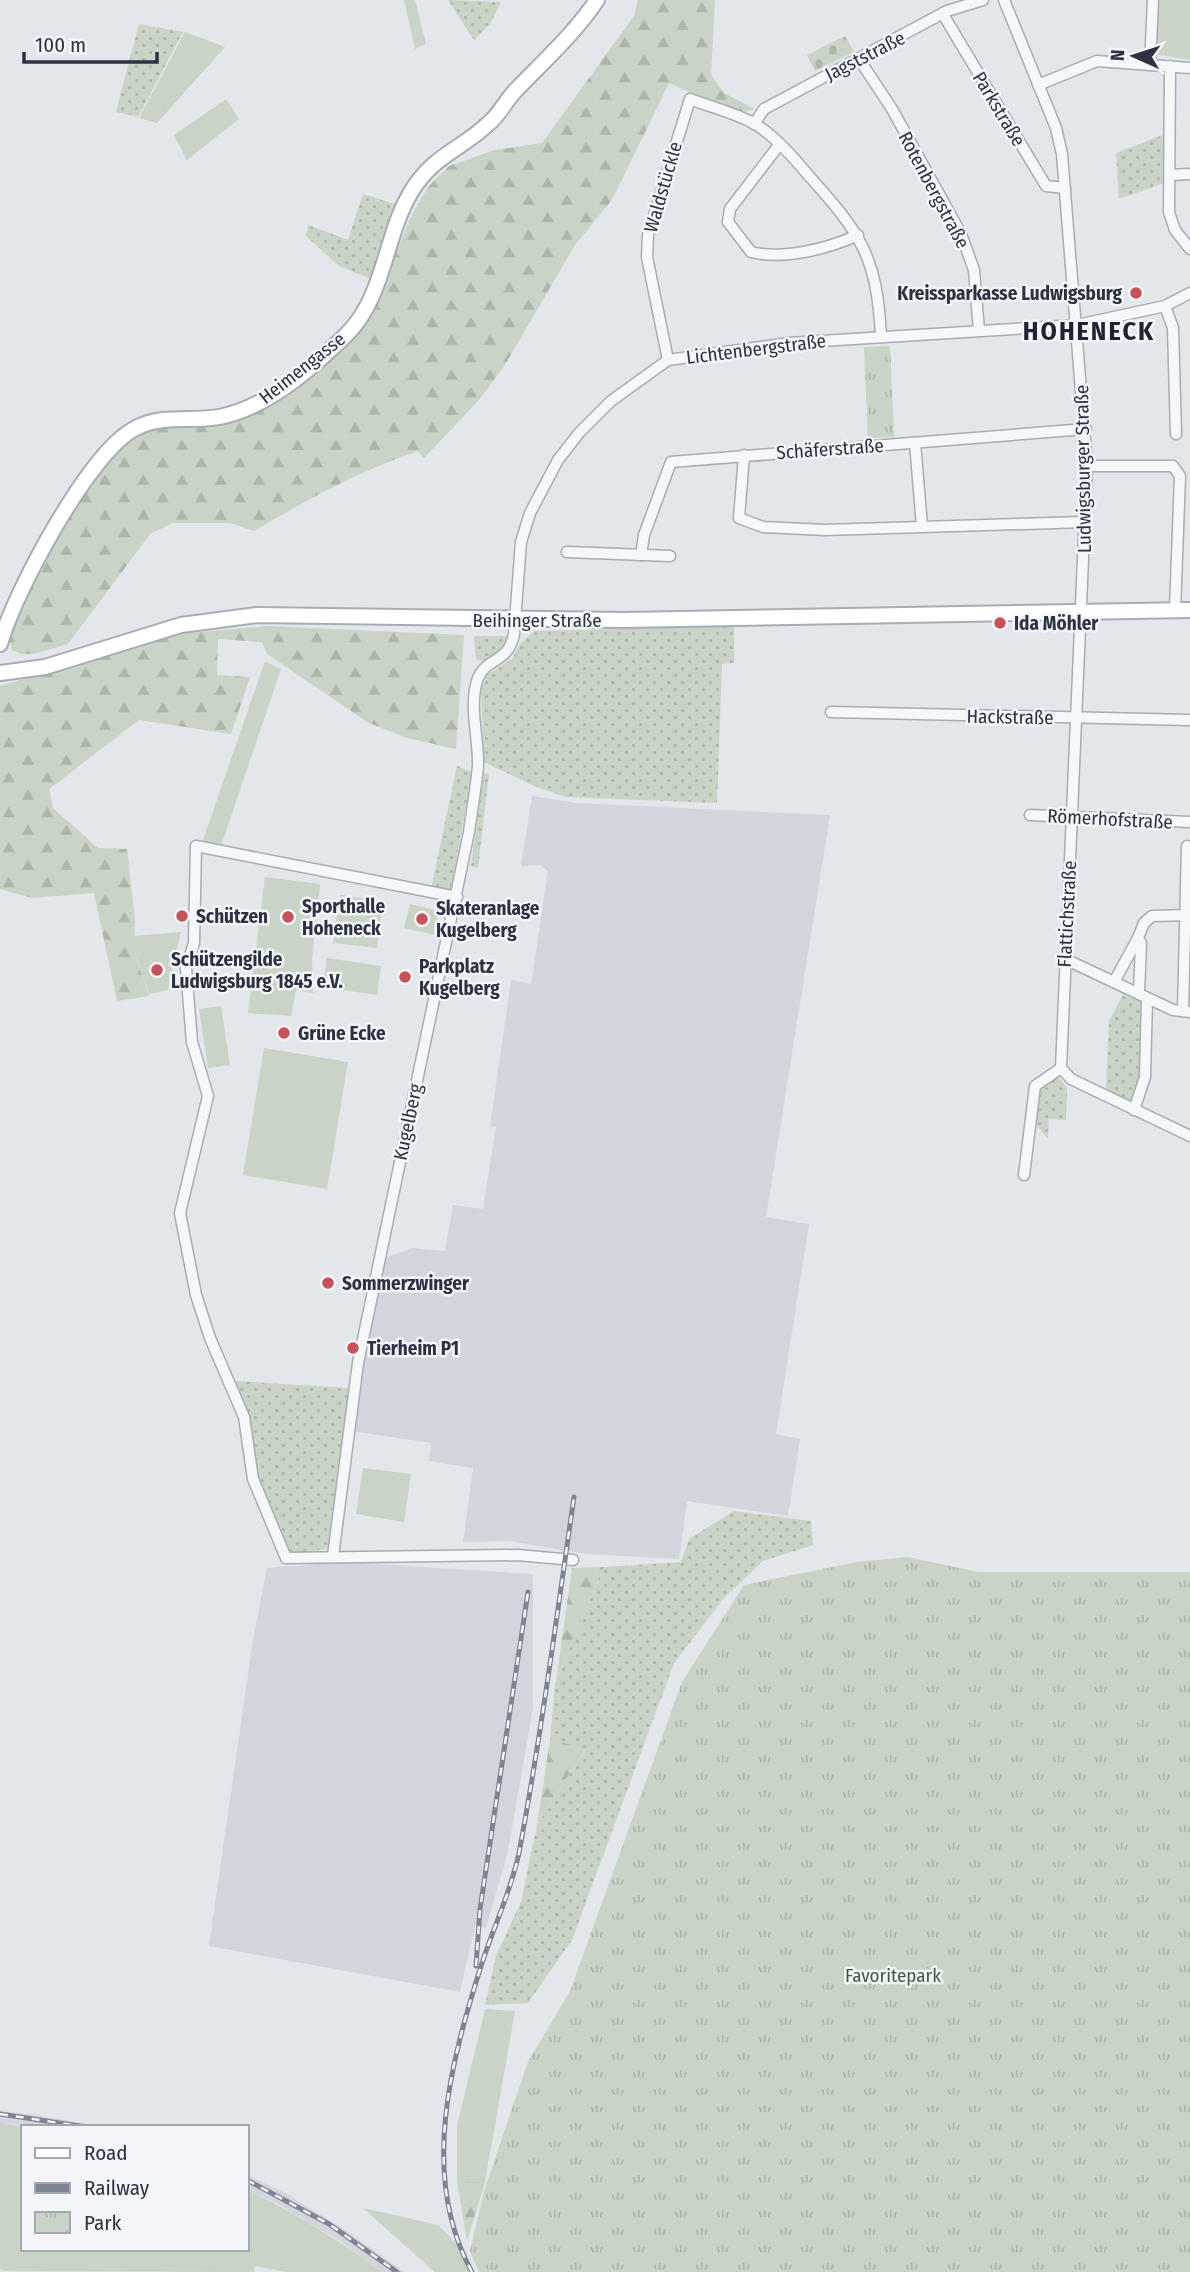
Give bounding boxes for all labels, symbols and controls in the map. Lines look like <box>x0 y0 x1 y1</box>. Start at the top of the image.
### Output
scale bar <box>24 21 158 65</box>
north arrow <box>1099 21 1169 91</box>
street label: Jagststraße <box>821 26 909 86</box>
text: 100 m <box>35 32 86 58</box>
text: N <box>1106 49 1129 61</box>
street label: Parkstraße <box>968 68 1030 150</box>
street label: Rotenbergstraße <box>893 128 975 252</box>
street label: Waldstückle <box>639 139 687 235</box>
place label: Kreissparkasse Ludwigsburg <box>897 282 1123 305</box>
marker: Kreissparkasse Ludwigsburg <box>1128 285 1144 301</box>
district label: HOHENECK <box>1023 316 1155 347</box>
street label: Heimengasse <box>254 327 350 409</box>
street label: Lichtenbergstraße <box>685 329 827 369</box>
street label: Ludwigsburger Straße <box>1070 385 1096 553</box>
street label: Schäferstraße <box>776 434 884 464</box>
street label: Beihinger Straße <box>472 609 602 632</box>
place label: Ida Möhler <box>1014 612 1099 635</box>
marker: Ida Möhler <box>992 615 1008 631</box>
street label: Hackstraße <box>966 705 1054 729</box>
street label: Römerhofstraße <box>1047 804 1173 834</box>
street label: Flattichstraße <box>1053 860 1081 968</box>
place label: Sporthalle Hoheneck <box>302 895 385 940</box>
place label: Skateranlage Kugelberg <box>436 897 540 942</box>
place label: Schützen <box>196 905 268 928</box>
marker: Schützen <box>174 908 190 924</box>
marker: Sporthalle Hoheneck <box>280 909 296 925</box>
marker: Skateranlage Kugelberg <box>414 911 430 927</box>
place label: Schützengilde Ludwigsburg 1845 e.V. <box>171 948 343 993</box>
place label: Parkplatz Kugelberg <box>419 955 500 1000</box>
marker: Schützengilde Ludwigsburg 1845 e.V. <box>149 962 165 978</box>
marker: Parkplatz Kugelberg <box>397 969 413 985</box>
place label: Grüne Ecke <box>298 1022 386 1045</box>
marker: Grüne Ecke <box>276 1025 292 1041</box>
street label: Kugelberg <box>389 1082 427 1162</box>
place label: Sommerzwinger <box>342 1272 470 1295</box>
marker: Sommerzwinger <box>320 1275 336 1291</box>
place label: Tierheim P1 <box>367 1337 459 1360</box>
marker: Tierheim P1 <box>345 1340 361 1356</box>
park label: Favoritepark <box>845 1964 941 1987</box>
legend <box>21 2125 248 2251</box>
text: Road <box>84 2140 128 2166</box>
text: Railway <box>84 2175 150 2201</box>
text: Park <box>84 2210 122 2236</box>

